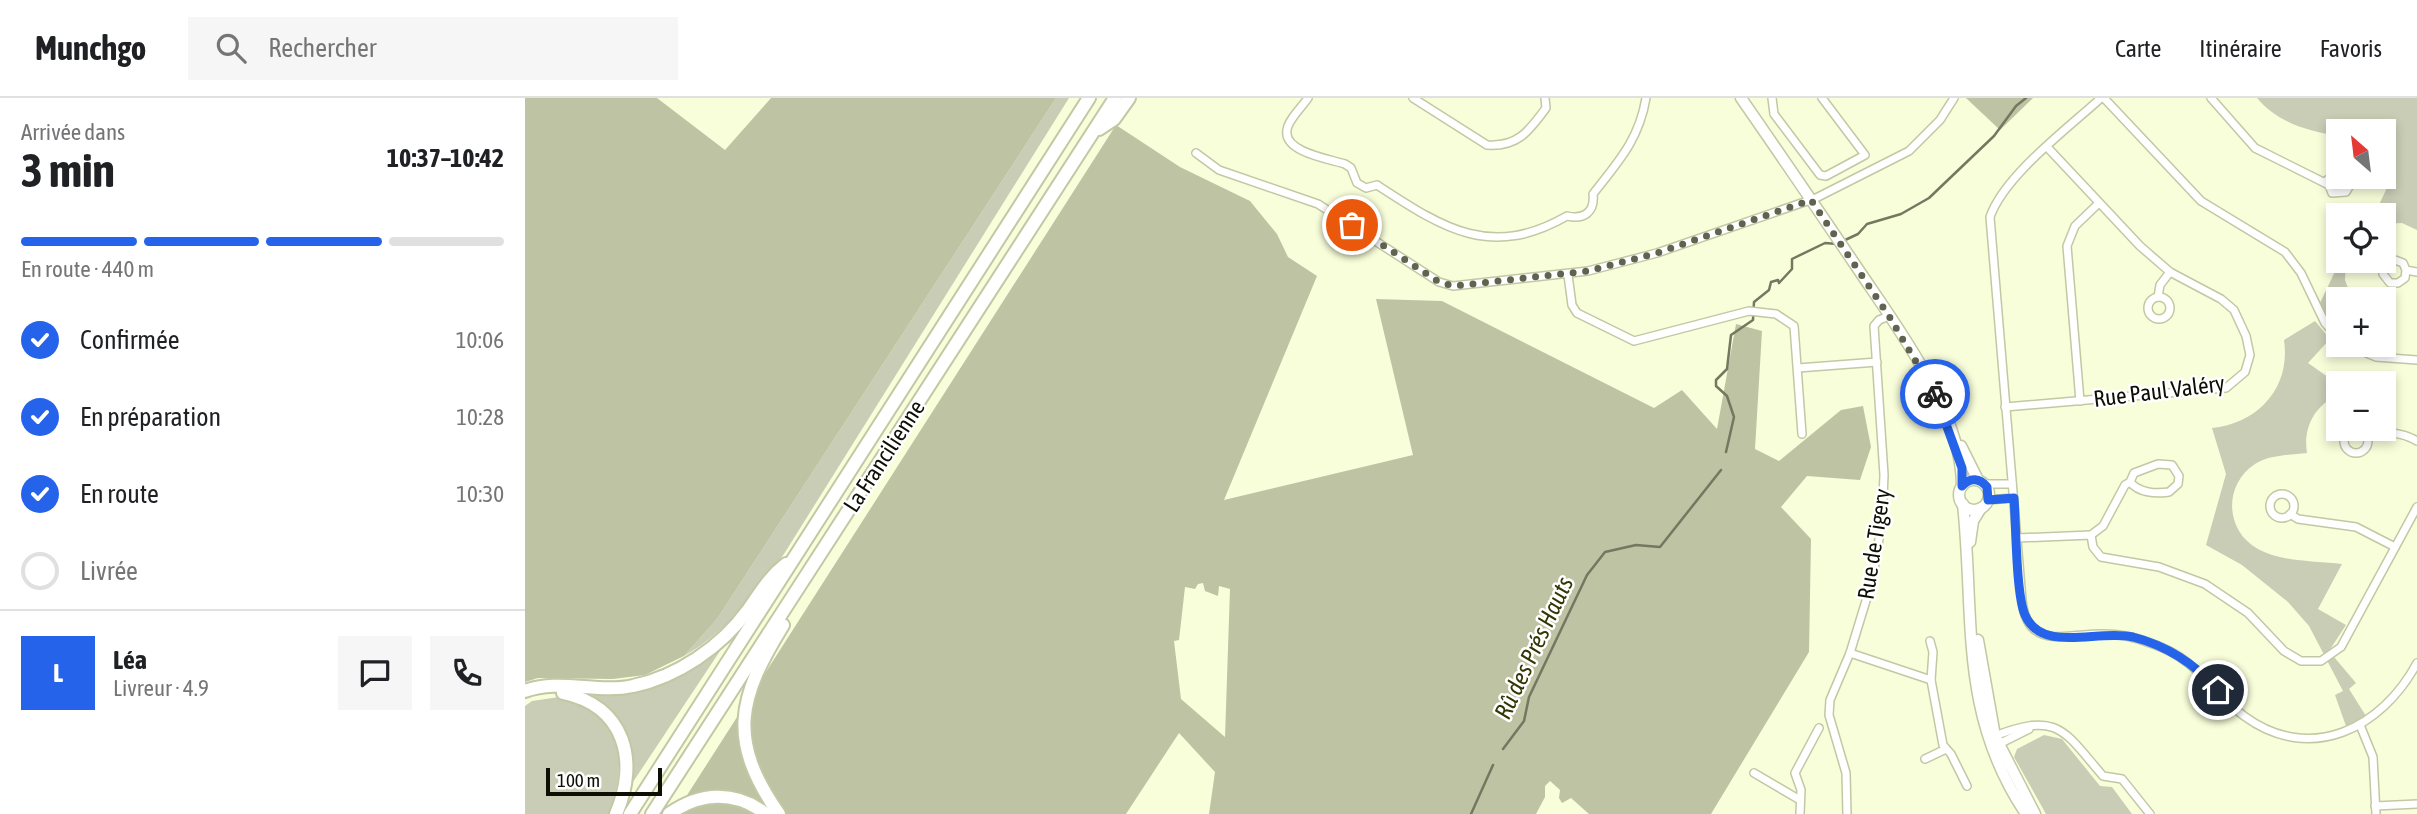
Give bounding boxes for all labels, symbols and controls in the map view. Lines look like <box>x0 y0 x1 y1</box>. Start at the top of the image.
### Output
search box <box>188 17 678 80</box>
text: Munchgo <box>35 29 146 67</box>
icon: search <box>212 29 250 67</box>
text: Rechercher <box>268 33 376 63</box>
text: Carte <box>2115 35 2161 62</box>
text: Itinéraire <box>2199 35 2282 62</box>
text: Favoris <box>2320 35 2382 62</box>
text: Arrivée dans <box>21 119 125 145</box>
north arrow <box>2326 119 2396 189</box>
map controls <box>2326 119 2396 441</box>
text: 10:37–10:42 <box>387 143 504 173</box>
text: 3 min <box>21 144 115 197</box>
pin <box>1322 195 1382 255</box>
button: locate <box>2326 203 2396 273</box>
icon: bag <box>1333 206 1371 244</box>
text: En route · 440 m <box>21 256 154 282</box>
button: + <box>2326 287 2396 357</box>
icon: check <box>21 321 59 359</box>
text: Confirmée <box>80 325 180 355</box>
text: 10:06 <box>456 327 504 353</box>
courier <box>1900 359 1970 429</box>
street label: Rue Paul Valéry <box>2092 370 2226 412</box>
button: − <box>2326 371 2396 441</box>
icon: bike <box>1916 375 1954 413</box>
street label: La Francilienne <box>838 395 930 517</box>
icon: check <box>21 398 59 436</box>
text: En préparation <box>80 402 221 432</box>
text: 10:28 <box>456 404 504 430</box>
icon: check <box>21 475 59 513</box>
text: En route <box>80 479 159 509</box>
text: 10:30 <box>456 481 504 507</box>
street label: Rue de Tigery <box>1852 487 1896 601</box>
text: Livrée <box>80 556 138 586</box>
water label: Rû des Prés Hauts <box>1489 572 1578 723</box>
button: chat <box>338 636 412 710</box>
button: phone <box>430 636 504 710</box>
text: Léa <box>113 645 147 675</box>
text: L <box>53 658 63 688</box>
pin <box>2188 660 2248 720</box>
icon: home <box>2199 671 2237 709</box>
text: Livreur · 4.9 <box>113 675 209 701</box>
scale bar <box>546 765 661 797</box>
text: 100 m <box>557 769 600 791</box>

